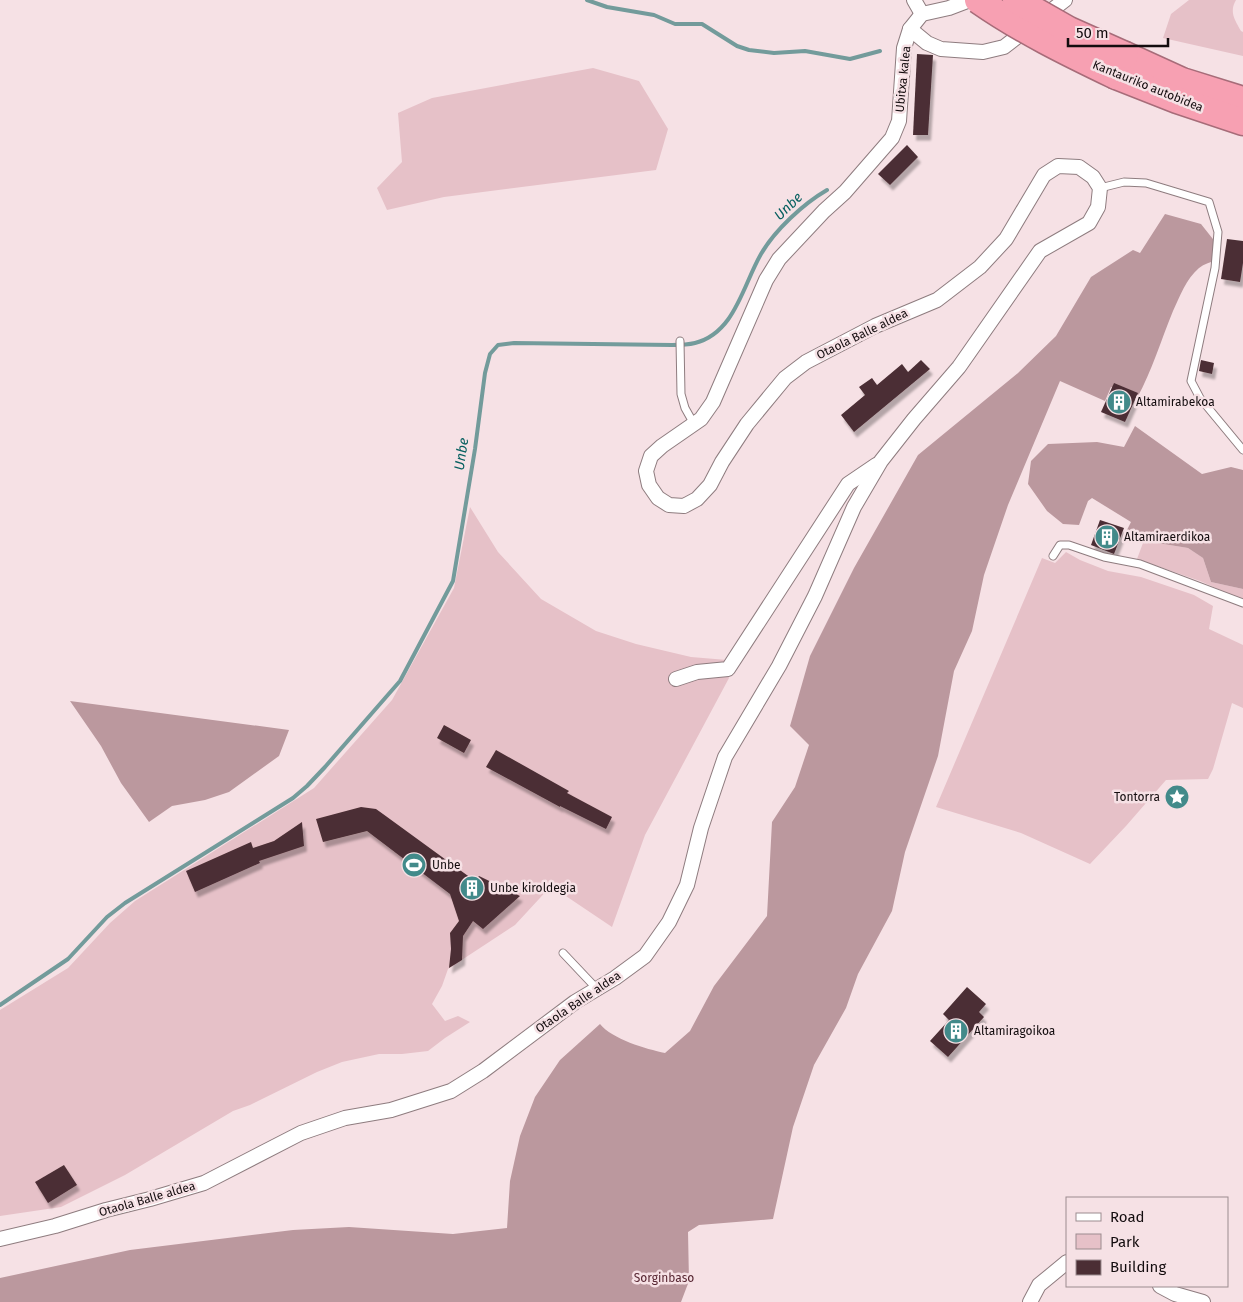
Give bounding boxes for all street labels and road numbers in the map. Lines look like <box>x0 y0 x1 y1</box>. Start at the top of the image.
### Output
street label: Ubitxa kalea <box>893 45 913 113</box>
street label: Kantauriko autobidea <box>1091 57 1205 115</box>
street label: Otaola Balle aldea <box>814 306 910 362</box>
street label: Otaola Balle aldea <box>533 968 623 1036</box>
street label: Otaola Balle aldea <box>97 1179 197 1219</box>

